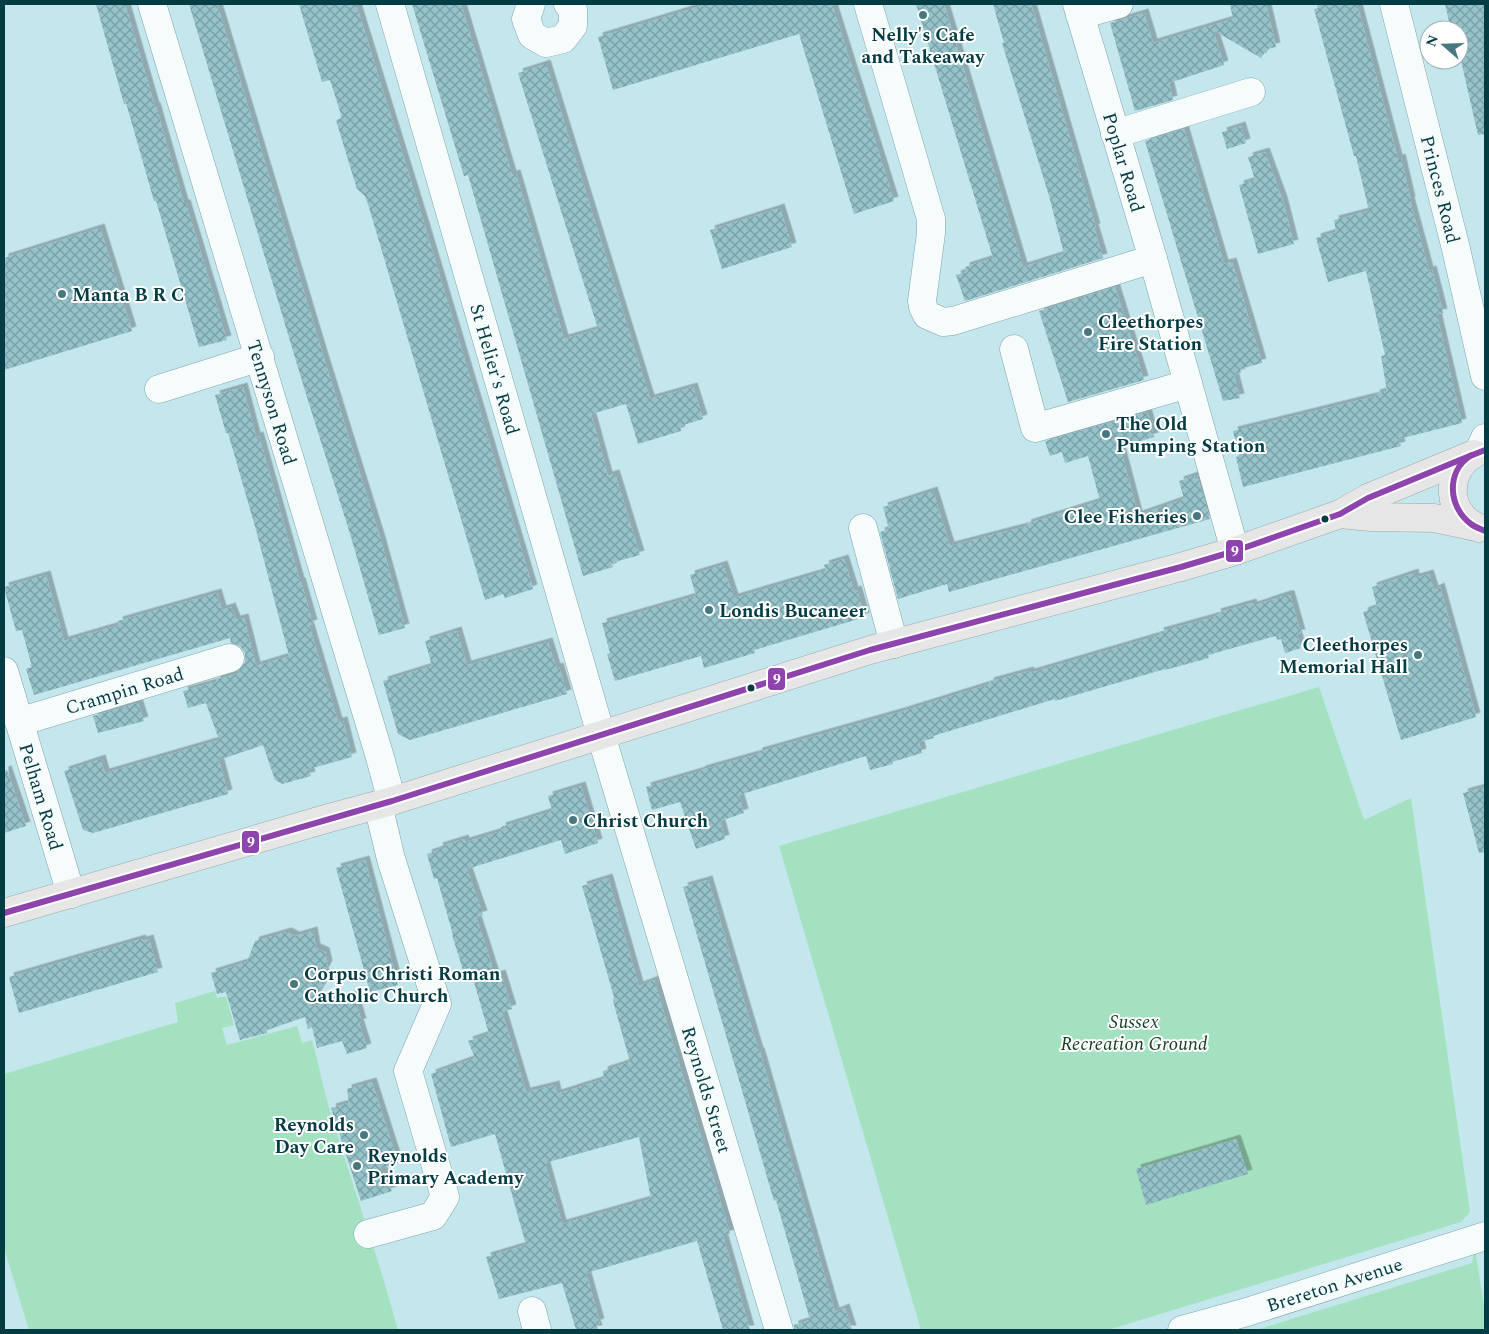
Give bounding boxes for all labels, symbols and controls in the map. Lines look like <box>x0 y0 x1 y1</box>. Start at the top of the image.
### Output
marker: Nelly's Cafe and Takeaway <box>917 9 929 21</box>
north arrow <box>1419 20 1469 70</box>
place label: Nelly's Cafe and Takeaway <box>862 21 985 72</box>
text: N <box>1420 32 1444 50</box>
street label: Poplar Road <box>1094 109 1151 216</box>
street label: Princes Road <box>1412 132 1467 247</box>
place label: Manta B R C <box>72 281 185 310</box>
marker: Manta B R C <box>56 288 68 300</box>
street label: St Helier's Road <box>461 301 527 439</box>
place label: Cleethorpes Fire Station <box>1098 308 1204 359</box>
marker: Cleethorpes Fire Station <box>1082 326 1094 338</box>
street label: Tennyson Road <box>238 337 304 469</box>
place label: The Old Pumping Station <box>1116 410 1266 461</box>
marker: The Old Pumping Station <box>1100 428 1112 440</box>
place label: Clee Fisheries <box>1064 503 1187 532</box>
marker: Clee Fisheries <box>1191 510 1203 522</box>
unlabelled marker <box>1320 514 1330 524</box>
line badge: 9 <box>1225 539 1244 563</box>
text: 9 <box>1231 541 1239 562</box>
place label: Londis Bucaneer <box>719 597 867 626</box>
marker: Londis Bucaneer <box>703 604 715 616</box>
place label: Cleethorpes Memorial Hall <box>1279 631 1408 682</box>
marker: Cleethorpes Memorial Hall <box>1412 649 1424 661</box>
street label: Crampin Road <box>62 660 188 723</box>
line badge: 9 <box>767 667 786 691</box>
text: 9 <box>773 669 781 690</box>
unlabelled marker <box>746 683 756 693</box>
street label: Pelham Road <box>10 740 70 854</box>
place label: Christ Church <box>583 807 709 836</box>
marker: Christ Church <box>567 814 579 826</box>
line badge: 9 <box>241 830 260 854</box>
text: 9 <box>247 832 255 853</box>
place label: Corpus Christi Roman Catholic Church <box>304 960 501 1011</box>
marker: Corpus Christi Roman Catholic Church <box>288 978 300 990</box>
park label: Sussex Recreation Ground <box>1060 1008 1208 1059</box>
street label: Reynolds Street <box>673 1023 738 1157</box>
place label: Reynolds Day Care <box>274 1111 354 1162</box>
marker: Reynolds Day Care <box>358 1129 370 1141</box>
place label: Reynolds Primary Academy <box>367 1142 524 1193</box>
marker: Reynolds Primary Academy <box>351 1160 363 1172</box>
street label: Brereton Avenue <box>1263 1250 1407 1321</box>

